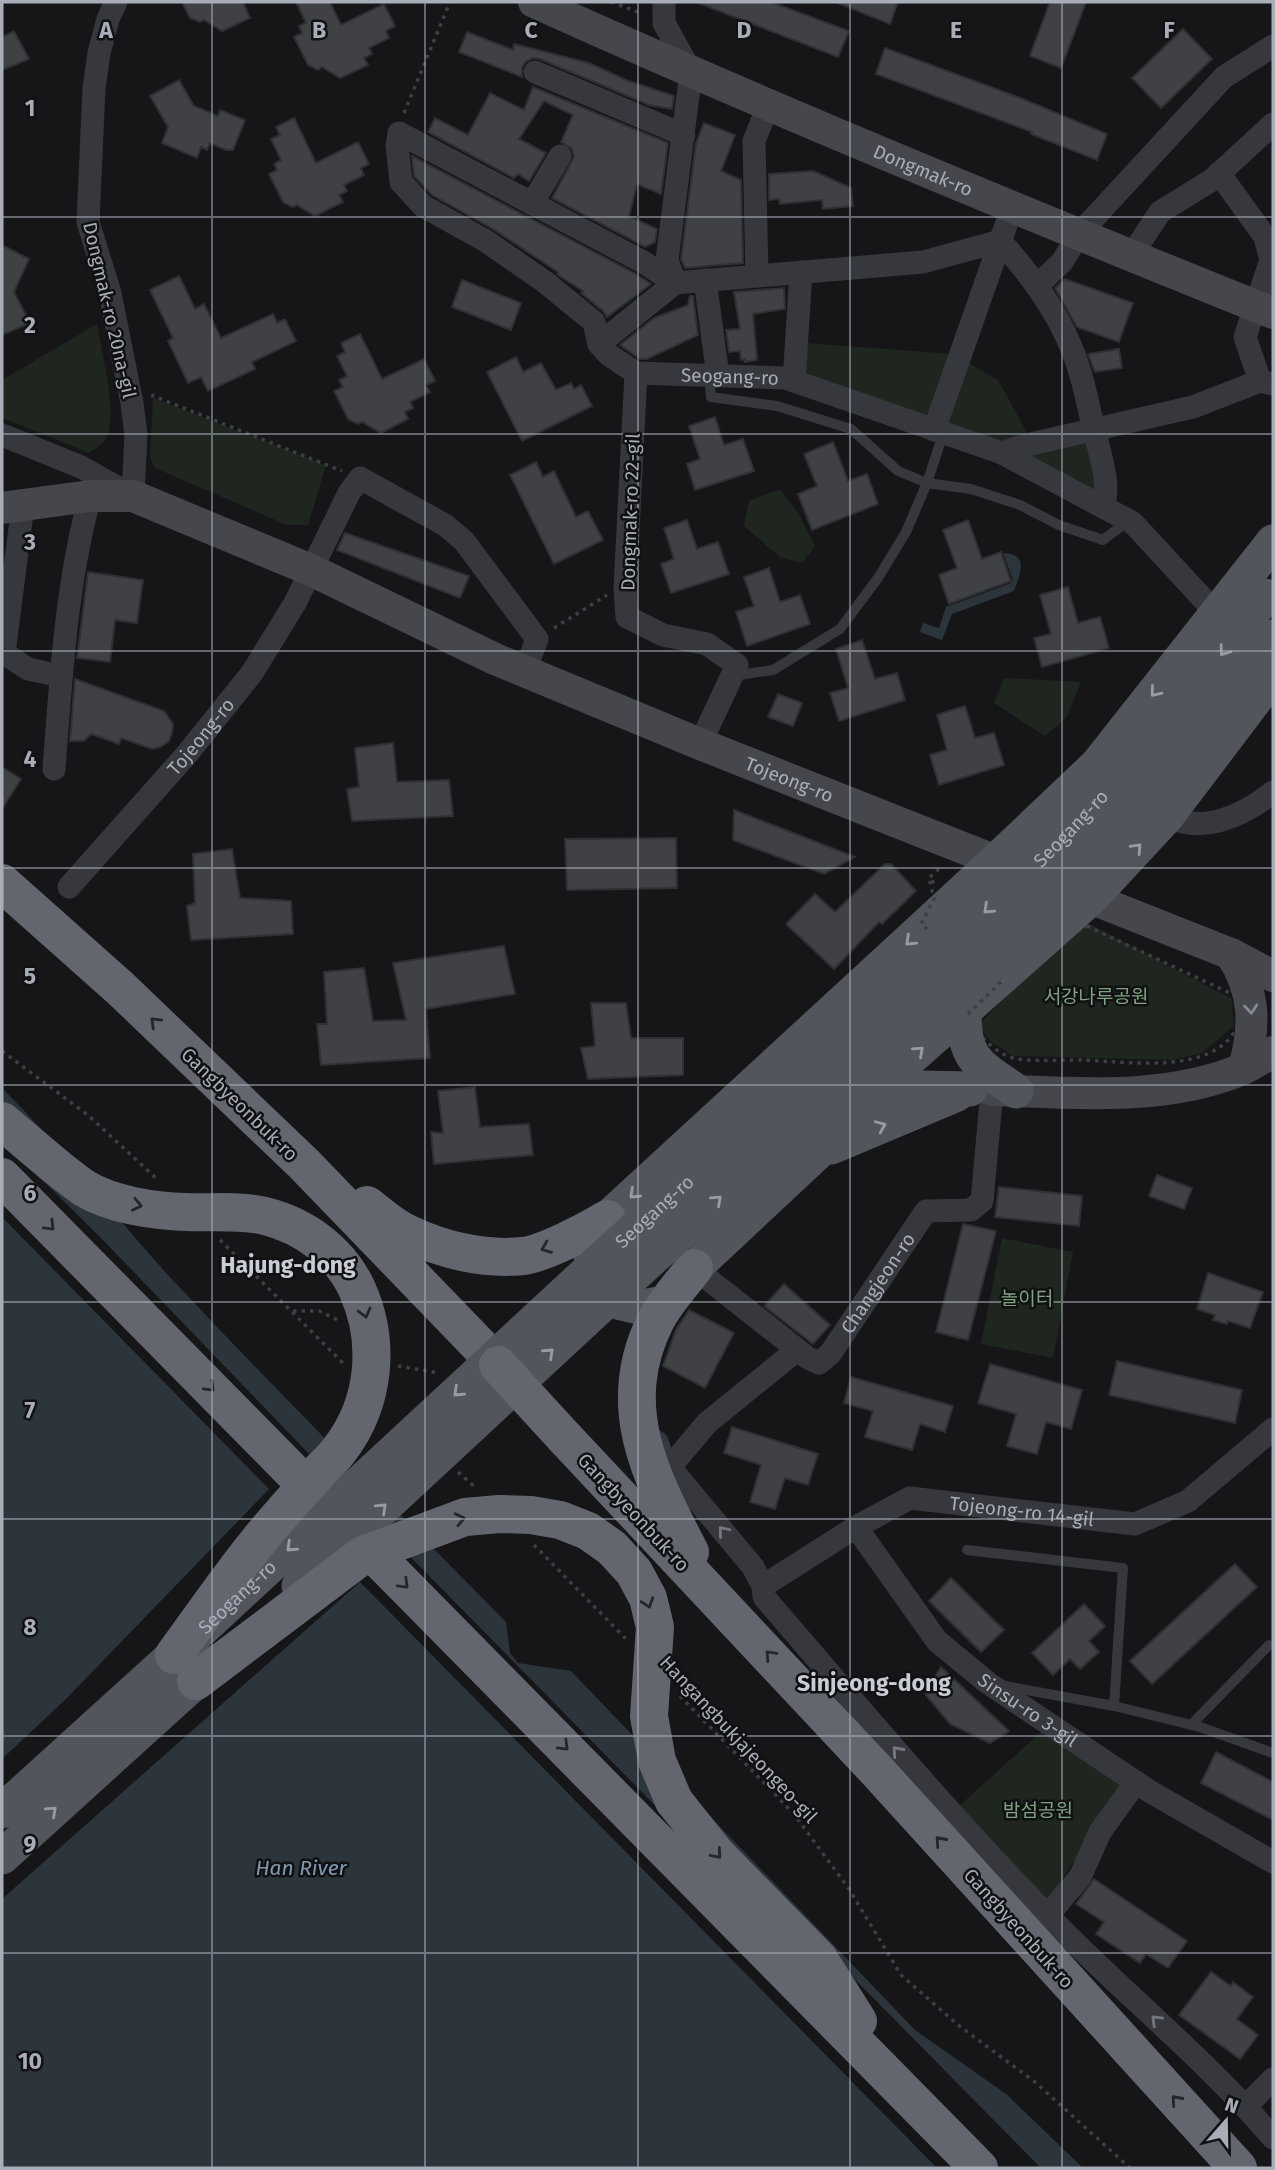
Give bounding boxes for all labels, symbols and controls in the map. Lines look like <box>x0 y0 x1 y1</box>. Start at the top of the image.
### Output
text: A <box>98 16 113 44</box>
text: B <box>312 16 326 44</box>
text: C <box>524 16 538 44</box>
text: D <box>737 16 752 44</box>
text: E <box>950 16 962 44</box>
text: F <box>1163 16 1175 44</box>
text: 1 <box>25 94 35 122</box>
street label: Dongmak-ro <box>870 140 976 201</box>
street label: Dongmak-ro 20na-gil <box>78 220 141 401</box>
text: 2 <box>24 311 36 339</box>
street label: Seogang-ro <box>681 364 779 390</box>
street label: Dongmak-ro 22-gil <box>616 432 645 591</box>
text: 3 <box>23 528 36 556</box>
one-way arrow <box>1220 644 1233 656</box>
one-way arrow <box>1151 683 1163 696</box>
street label: Tojeong-ro <box>163 694 239 780</box>
text: 4 <box>24 745 37 773</box>
street label: Tojeong-ro <box>742 752 837 808</box>
street label: Seogang-ro <box>1029 785 1113 872</box>
one-way arrow <box>1129 843 1142 856</box>
one-way arrow <box>983 901 996 913</box>
one-way arrow <box>905 932 918 945</box>
text: 5 <box>24 962 36 990</box>
park label: 서강나루공원 <box>1044 985 1148 1008</box>
one-way arrow <box>1243 1004 1258 1015</box>
one-way arrow <box>150 1017 163 1030</box>
street label: Gangbyeonbuk-ro <box>177 1043 303 1166</box>
one-way arrow <box>911 1047 924 1059</box>
one-way arrow <box>874 1120 886 1134</box>
street label: Seogang-ro <box>610 1170 699 1253</box>
text: 6 <box>24 1179 37 1207</box>
one-way arrow <box>629 1186 642 1198</box>
one-way arrow <box>708 1196 721 1208</box>
one-way arrow <box>131 1197 143 1212</box>
one-way arrow <box>41 1217 54 1230</box>
street label: Changjeon-ro <box>836 1229 920 1338</box>
one-way arrow <box>540 1239 552 1253</box>
district label: Hajung-dong <box>220 1251 356 1279</box>
park label: 놀이터 <box>1001 1287 1053 1310</box>
one-way arrow <box>357 1307 371 1319</box>
one-way arrow <box>541 1349 554 1362</box>
one-way arrow <box>201 1379 214 1392</box>
one-way arrow <box>453 1384 466 1397</box>
text: 7 <box>25 1396 36 1424</box>
street label: Gangbyeonbuk-ro <box>573 1448 694 1576</box>
street label: Tojeong-ro 14-gil <box>948 1492 1096 1531</box>
one-way arrow <box>374 1504 387 1517</box>
one-way arrow <box>454 1513 466 1527</box>
one-way arrow <box>719 1526 732 1539</box>
one-way arrow <box>286 1539 299 1551</box>
street label: Seogang-ro <box>193 1555 281 1639</box>
one-way arrow <box>396 1576 408 1588</box>
one-way arrow <box>640 1597 655 1609</box>
text: 8 <box>23 1613 37 1641</box>
street label: Hangangbukjajeongeo-gil <box>655 1651 822 1828</box>
one-way arrow <box>765 1651 778 1664</box>
street label: Sinsu-ro 3-gil <box>973 1668 1082 1752</box>
district label: Sinjeong-dong <box>797 1669 951 1697</box>
one-way arrow <box>556 1738 568 1750</box>
one-way arrow <box>892 1746 905 1759</box>
park label: 밤섬공원 <box>1003 1799 1073 1822</box>
one-way arrow <box>44 1807 57 1820</box>
text: 9 <box>24 1830 37 1858</box>
one-way arrow <box>936 1836 948 1849</box>
one-way arrow <box>709 1846 721 1859</box>
water label: Han River <box>255 1855 348 1881</box>
street label: Gangbyeonbuk-ro <box>959 1864 1078 1993</box>
one-way arrow <box>1151 2016 1164 2029</box>
text: 10 <box>18 2047 42 2075</box>
north arrow <box>1191 2086 1261 2156</box>
text: N <box>1222 2093 1242 2118</box>
one-way arrow <box>1171 2095 1184 2108</box>

